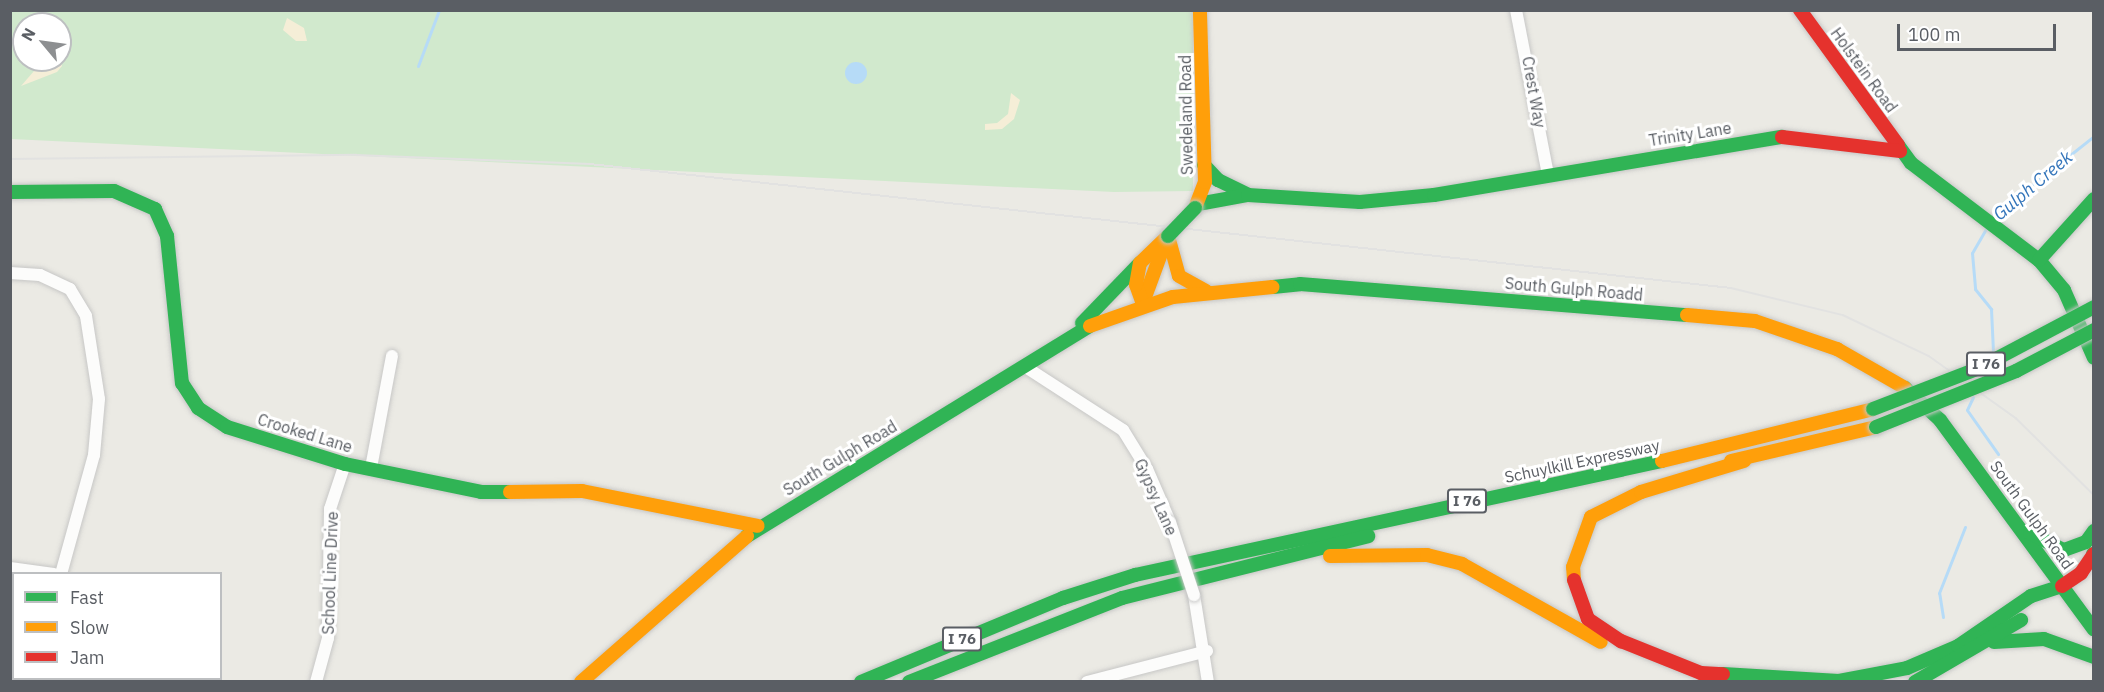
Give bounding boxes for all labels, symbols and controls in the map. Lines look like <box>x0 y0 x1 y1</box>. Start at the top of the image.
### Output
north arrow <box>12 12 72 72</box>
scale bar <box>1900 12 2059 50</box>
text: 100 m <box>1908 23 1960 46</box>
text: N <box>16 24 40 44</box>
street label: Holstein Road <box>1827 24 1901 116</box>
street label: Swedeland Road <box>1175 55 1197 175</box>
street label: Crest Way <box>1518 55 1550 129</box>
street label: Trinity Lane <box>1647 118 1733 150</box>
water label: Gulph Creek <box>1989 147 2077 225</box>
street label: South Gulph Roadd <box>1504 273 1644 305</box>
road number: I 76 <box>1965 352 2007 376</box>
street label: Crooked Lane <box>255 409 355 457</box>
street label: South Gulph Road <box>780 416 900 500</box>
street label: Schuylkill Expressway <box>1503 435 1661 487</box>
street label: Gypsy Lane <box>1131 456 1181 538</box>
street label: South Gulph Road <box>1986 457 2078 573</box>
road number: I 76 <box>1446 489 1488 513</box>
street label: School Line Drive <box>318 511 342 635</box>
legend <box>12 572 222 680</box>
text: Fast <box>70 586 104 609</box>
text: Slow <box>70 616 109 639</box>
road number: I 76 <box>941 627 983 651</box>
text: Jam <box>70 646 105 669</box>

